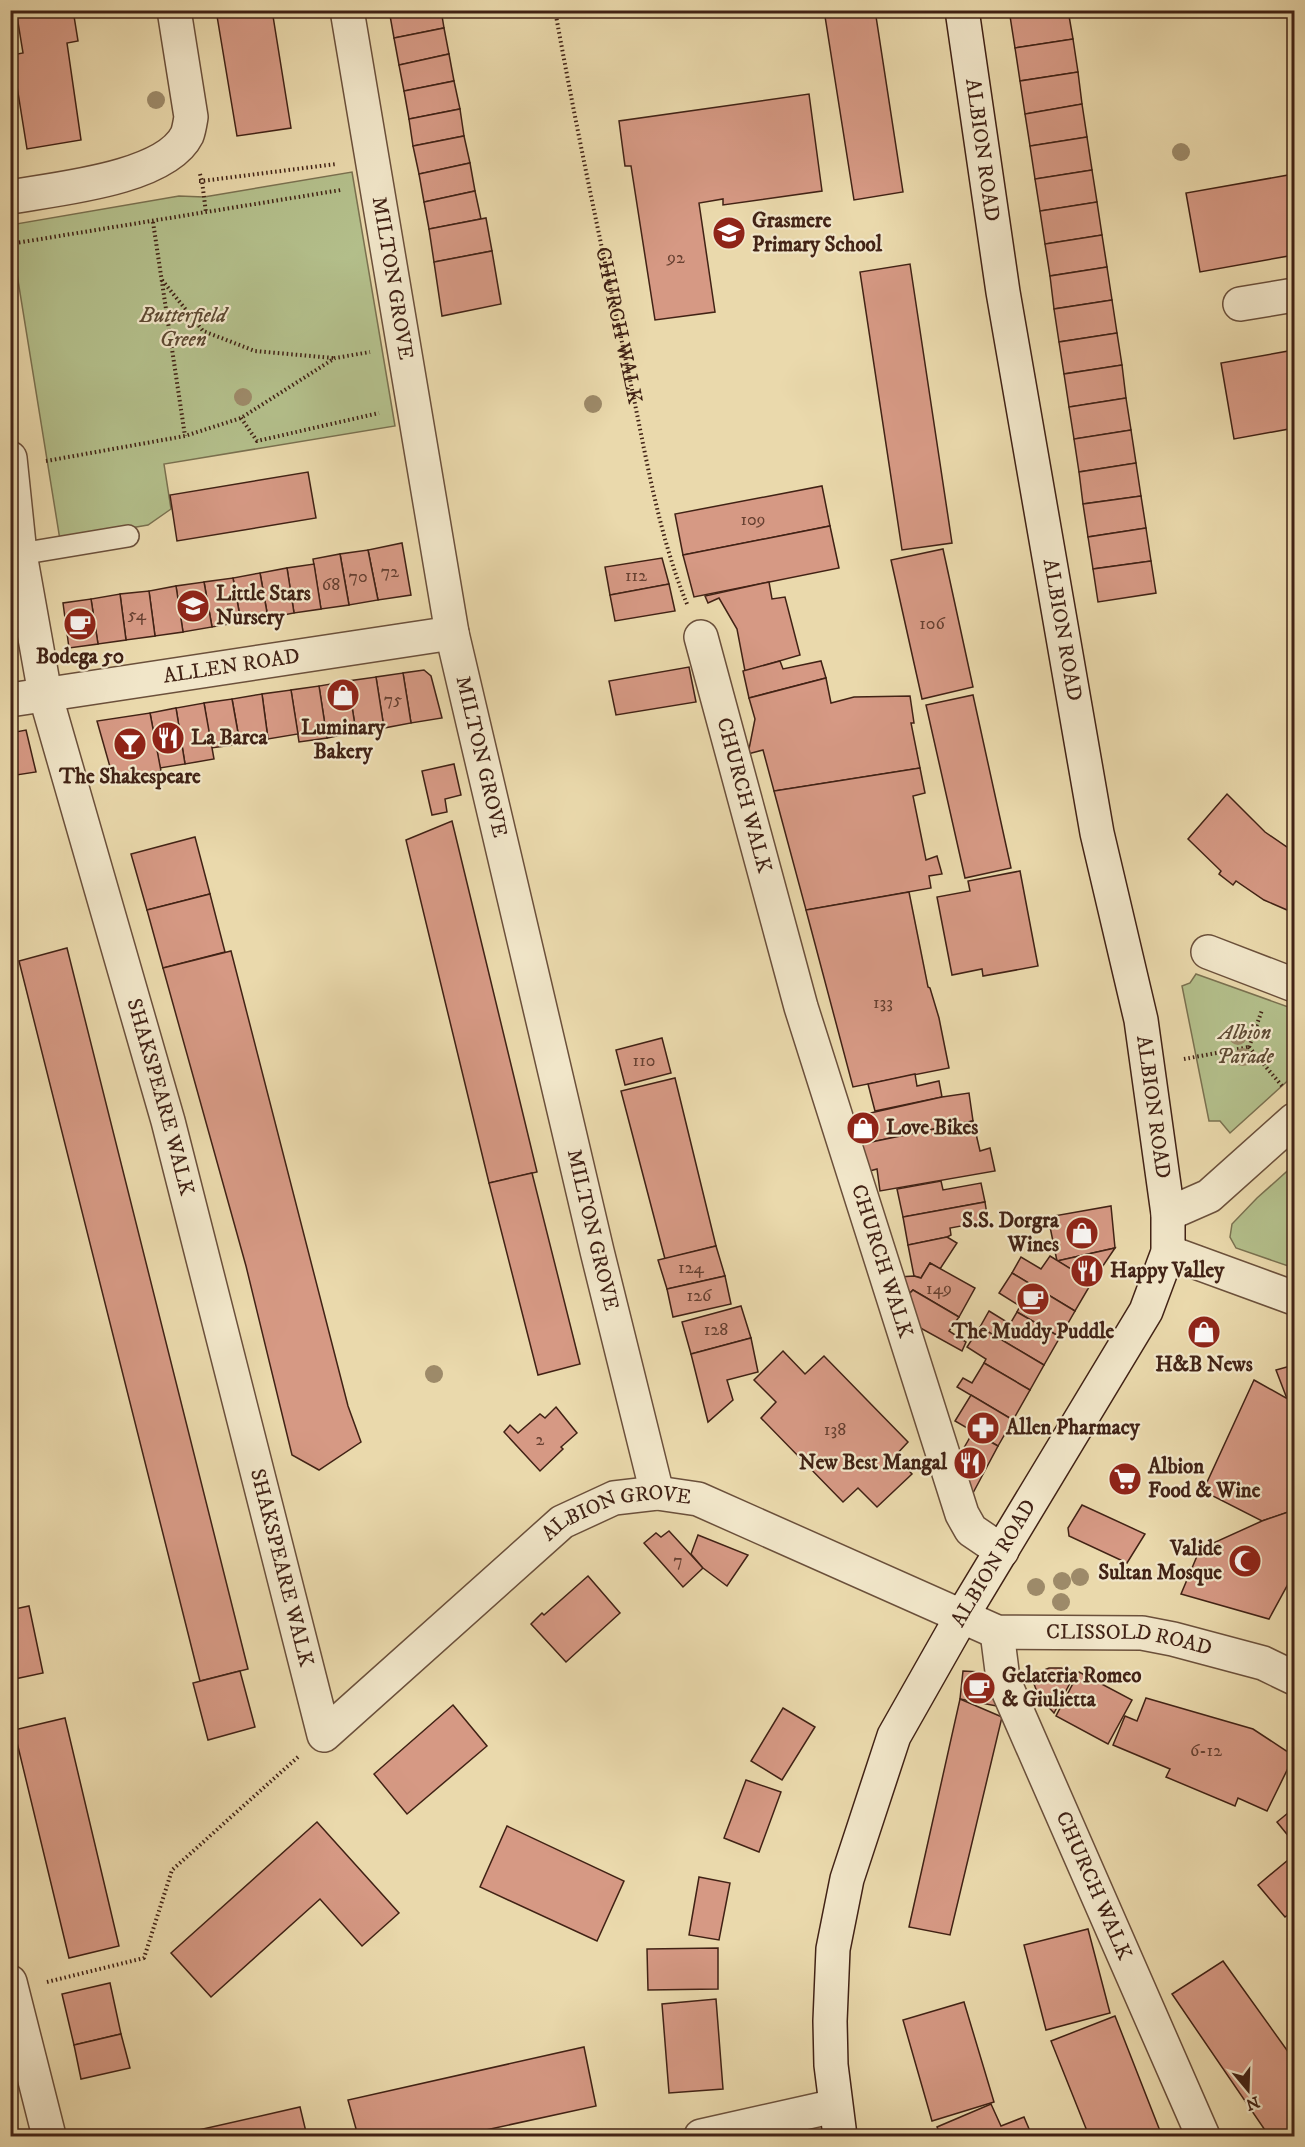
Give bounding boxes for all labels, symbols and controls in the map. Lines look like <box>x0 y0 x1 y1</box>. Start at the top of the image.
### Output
street label: ALBION ROAD <box>959 77 1005 223</box>
street label: MILTON GROVE <box>366 195 419 362</box>
place label: Grasmere Primary School <box>752 208 883 258</box>
school or university icon: Grasmere Primary School <box>711 215 747 251</box>
street label: CHURCH WALK <box>589 245 648 406</box>
house number: 92 <box>666 247 685 269</box>
park label: Butterfield Green <box>139 303 229 353</box>
house number: 109 <box>740 509 766 531</box>
street label: ALBION ROAD <box>1037 557 1087 703</box>
house number: 72 <box>381 561 399 583</box>
house number: 112 <box>625 565 647 587</box>
house number: 70 <box>348 566 368 588</box>
house number: 68 <box>322 574 340 596</box>
place label: Little Stars Nursery <box>216 581 311 631</box>
school or university icon: Little Stars Nursery <box>175 588 211 624</box>
house number: 54 <box>128 604 147 626</box>
cafe icon: Bodega 50 <box>62 606 98 642</box>
house number: 106 <box>919 613 945 635</box>
street label: ALLEN ROAD <box>161 643 302 690</box>
place label: Bodega 50 <box>36 644 124 670</box>
street label: MILTON GROVE <box>450 674 513 840</box>
shop icon: Luminary Bakery <box>325 677 361 713</box>
house number: 75 <box>384 689 402 711</box>
place label: Luminary Bakery <box>301 715 386 765</box>
street label: CHURCH WALK <box>710 715 777 876</box>
restaurant icon: La Barca <box>150 720 186 756</box>
place label: La Barca <box>191 725 269 751</box>
bar icon: The Shakespeare <box>112 726 148 762</box>
place label: The Shakespeare <box>58 764 201 790</box>
house number: 133 <box>873 992 893 1014</box>
street label: SHAKSPEARE WALK <box>120 996 200 1199</box>
park label: Albion Parade <box>1216 1020 1274 1070</box>
street label: ALBION ROAD <box>1130 1034 1176 1180</box>
house number: 110 <box>633 1050 655 1072</box>
shop icon: Love Bikes <box>845 1110 881 1146</box>
place label: Love Bikes <box>886 1115 978 1141</box>
street label: MILTON GROVE <box>561 1147 624 1313</box>
street label: CHURCH WALK <box>845 1181 918 1341</box>
place label: S.S. Dorgra Wines <box>962 1208 1060 1258</box>
shop icon: S.S. Dorgra Wines <box>1064 1215 1100 1251</box>
restaurant icon: Happy Valley <box>1069 1253 1105 1289</box>
house number: 124 <box>678 1257 705 1279</box>
place label: Happy Valley <box>1110 1258 1225 1284</box>
house number: 149 <box>926 1278 952 1300</box>
cafe icon: The Muddy Puddle <box>1015 1281 1051 1317</box>
house number: 126 <box>687 1285 712 1307</box>
shop icon: H&B News <box>1186 1314 1222 1350</box>
house number: 128 <box>704 1319 728 1341</box>
place label: The Muddy Puddle <box>951 1319 1115 1345</box>
place label: H&B News <box>1155 1352 1253 1378</box>
pharmacy icon: Allen Pharmacy <box>965 1410 1001 1446</box>
place label: Allen Pharmacy <box>1005 1415 1141 1441</box>
house number: 138 <box>824 1419 846 1441</box>
house number: 2 <box>536 1429 545 1451</box>
restaurant icon: New Best Mangal <box>952 1445 988 1481</box>
place label: New Best Mangal <box>799 1450 948 1476</box>
place label: Albion Food & Wine <box>1147 1454 1261 1504</box>
supermarket icon: Albion Food & Wine <box>1107 1461 1143 1497</box>
street label: SHAKSPEARE WALK <box>244 1466 319 1670</box>
street label: ALBION GROVE <box>536 1479 693 1547</box>
street label: ALBION ROAD <box>945 1495 1042 1632</box>
place label: Valide Sultan Mosque <box>1098 1536 1222 1586</box>
mosque icon: Valide Sultan Mosque <box>1227 1543 1263 1579</box>
house number: 7 <box>673 1550 683 1572</box>
street label: CLISSOLD ROAD <box>1046 1619 1215 1662</box>
place label: Gelateria Romeo & Giulietta <box>1002 1663 1141 1713</box>
cafe icon: Gelateria Romeo & Giulietta <box>961 1670 997 1706</box>
house number: 6-12 <box>1190 1740 1222 1762</box>
street label: CHURCH WALK <box>1050 1807 1137 1964</box>
north arrow <box>1218 2060 1278 2120</box>
text: N <box>1243 2092 1262 2115</box>

